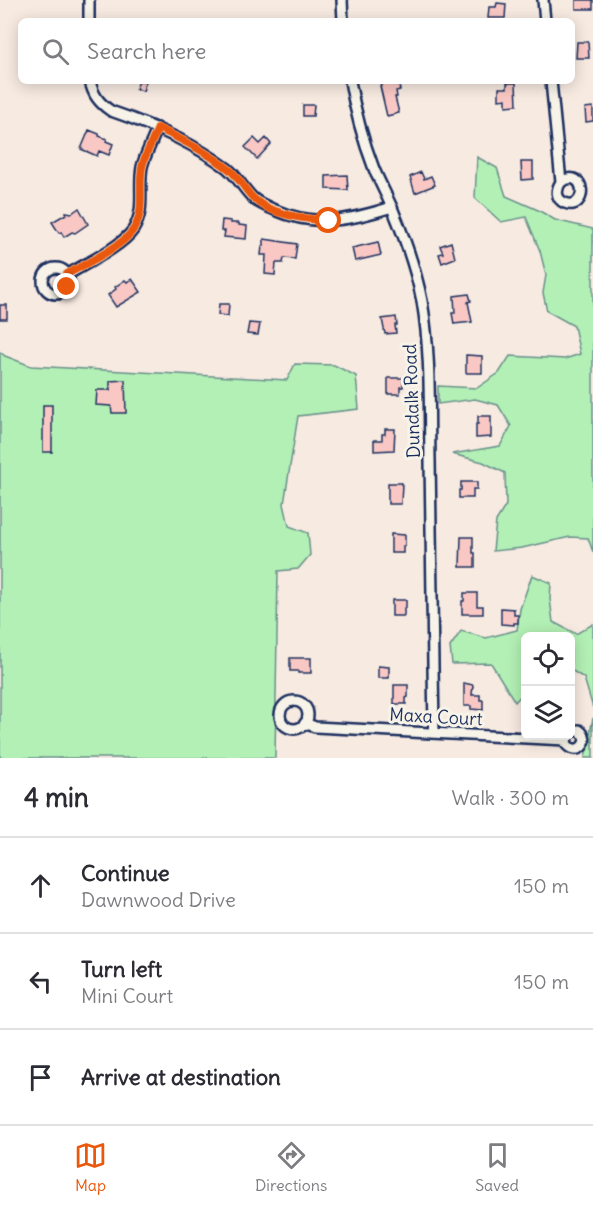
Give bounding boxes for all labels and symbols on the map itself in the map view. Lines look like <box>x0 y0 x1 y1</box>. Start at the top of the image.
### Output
route start <box>315 207 341 233</box>
route end <box>53 273 79 299</box>
street label: Dundalk Road <box>398 343 425 459</box>
street label: Maxa Court <box>389 703 483 730</box>

